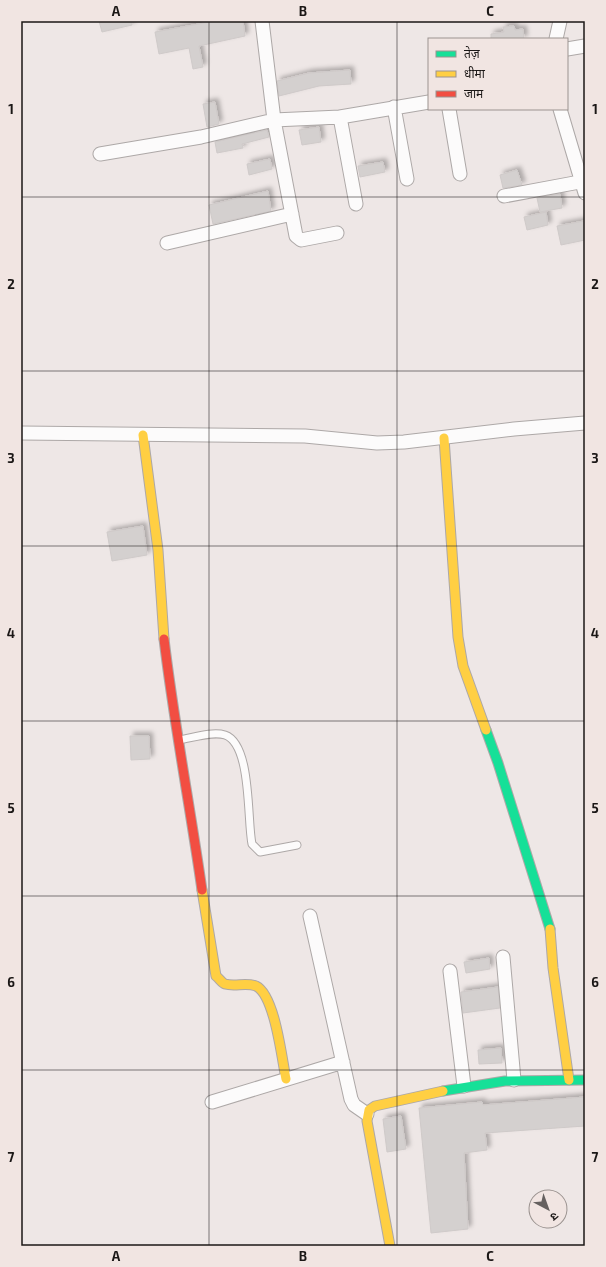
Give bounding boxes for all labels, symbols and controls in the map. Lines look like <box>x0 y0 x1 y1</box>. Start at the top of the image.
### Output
text: A <box>112 3 121 19</box>
text: B <box>299 3 307 19</box>
text: C <box>486 3 494 19</box>
legend <box>428 38 568 110</box>
text: तेज़ <box>464 46 481 60</box>
text: धीमा <box>464 66 486 80</box>
text: जाम <box>464 86 484 100</box>
text: 1 <box>8 101 14 117</box>
text: 1 <box>592 101 598 117</box>
text: 2 <box>7 276 15 292</box>
text: 2 <box>591 276 599 292</box>
text: 3 <box>7 450 15 466</box>
text: 3 <box>591 450 599 466</box>
text: 4 <box>7 625 15 641</box>
text: 4 <box>591 625 599 641</box>
text: 5 <box>7 800 15 816</box>
text: 5 <box>591 800 599 816</box>
text: 6 <box>7 974 15 990</box>
text: 6 <box>591 974 599 990</box>
text: 7 <box>8 1149 15 1165</box>
text: 7 <box>592 1149 599 1165</box>
north arrow <box>528 1189 568 1229</box>
text: उ <box>548 1210 562 1224</box>
text: A <box>112 1248 121 1264</box>
text: B <box>299 1248 307 1264</box>
text: C <box>486 1248 494 1264</box>

